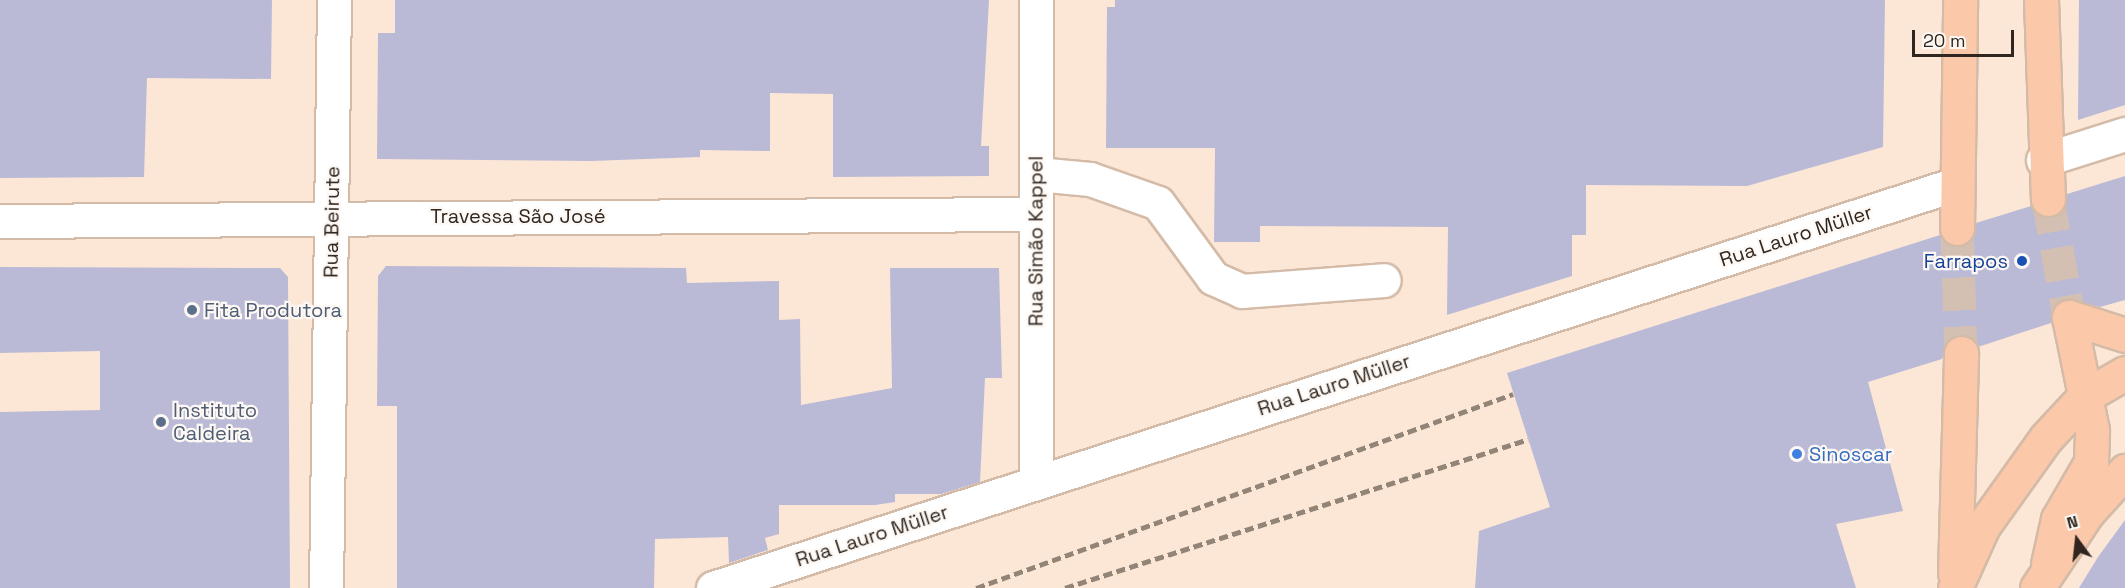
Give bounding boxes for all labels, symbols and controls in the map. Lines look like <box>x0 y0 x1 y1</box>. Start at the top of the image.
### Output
scale bar <box>1915 18 2017 56</box>
text: 20 m <box>1923 29 1966 52</box>
street label: Rua Simão Kappel <box>1024 156 1048 326</box>
street label: Rua Beirute <box>319 166 345 278</box>
street label: Rua Lauro Müller <box>1717 200 1875 272</box>
street label: Travessa São José <box>430 204 606 228</box>
place label: Farrapos <box>1924 249 2008 273</box>
marker: Farrapos <box>2013 252 2031 270</box>
place label: Fita Produtora <box>204 298 342 322</box>
marker: Fita Produtora <box>185 303 199 317</box>
street label: Rua Lauro Müller <box>1255 349 1413 421</box>
place label: Instituto Caldeira <box>173 398 257 445</box>
marker: Instituto Caldeira <box>154 415 168 429</box>
place label: Sinoscar <box>1809 442 1892 466</box>
marker: Sinoscar <box>1790 447 1804 461</box>
street label: Rua Lauro Müller <box>793 500 951 572</box>
north arrow <box>2047 510 2107 570</box>
text: N <box>2064 511 2080 534</box>

